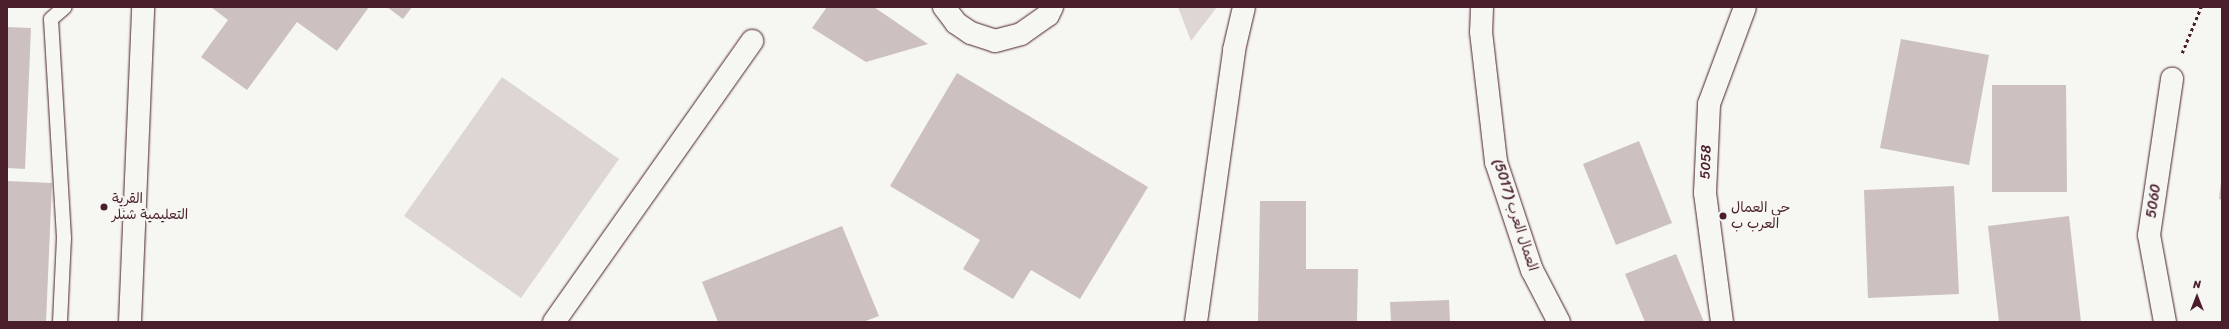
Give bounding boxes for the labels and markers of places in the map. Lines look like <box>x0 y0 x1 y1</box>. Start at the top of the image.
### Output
place label: القرية التعليمية شنلر <box>112 191 188 224</box>
place label: حي العمال العرب ب <box>1731 200 1790 232</box>
marker: القرية التعليمية شنلر <box>99 202 109 212</box>
marker: حي العمال العرب ب <box>1718 211 1728 221</box>

